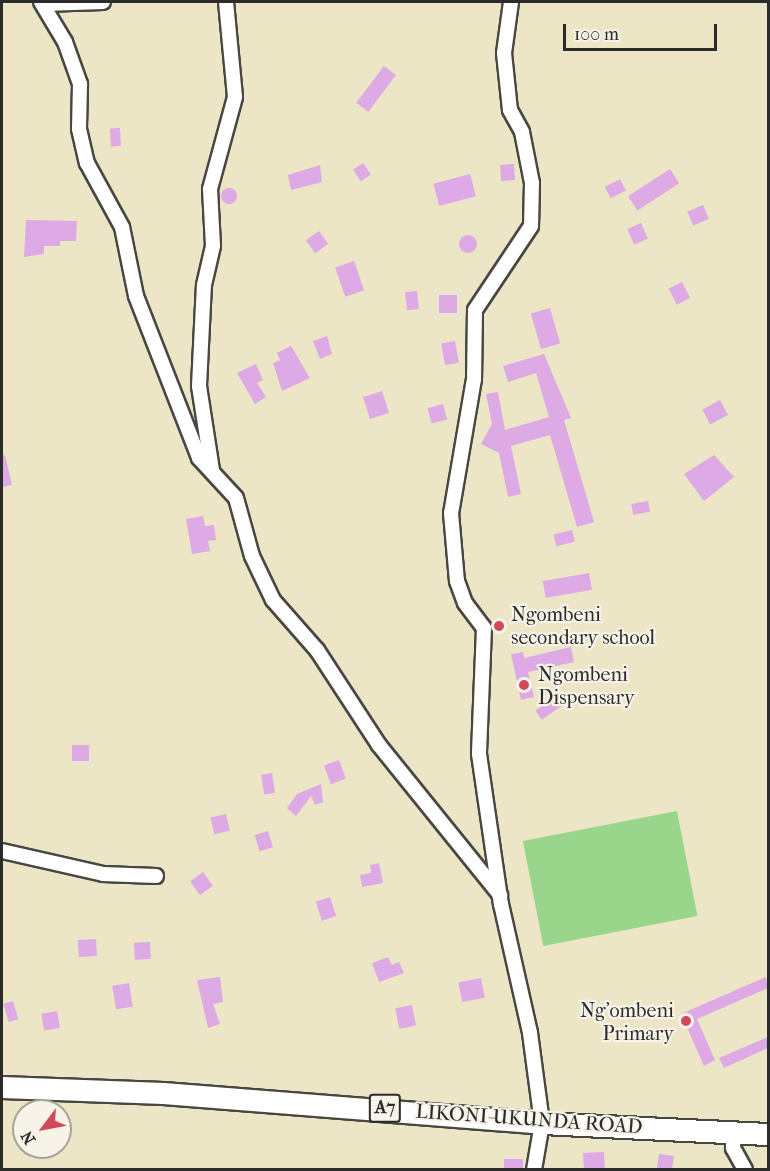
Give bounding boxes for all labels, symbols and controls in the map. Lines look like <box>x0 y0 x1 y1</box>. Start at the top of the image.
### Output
scale bar <box>566 12 720 50</box>
text: 100 m <box>574 24 619 45</box>
place label: Ngombeni secondary school <box>511 602 655 649</box>
marker: Ngombeni secondary school <box>492 619 506 633</box>
place label: Ngombeni Dispensary <box>538 662 635 709</box>
marker: Ngombeni Dispensary <box>515 676 533 694</box>
place label: Ng'ombeni Primary <box>580 998 674 1045</box>
marker: Ng'ombeni Primary <box>679 1014 693 1028</box>
road number: A7 <box>368 1093 402 1123</box>
north arrow <box>12 1099 72 1159</box>
street label: LIKONI-UKUNDA ROAD <box>415 1099 643 1139</box>
text: N <box>17 1128 39 1148</box>

